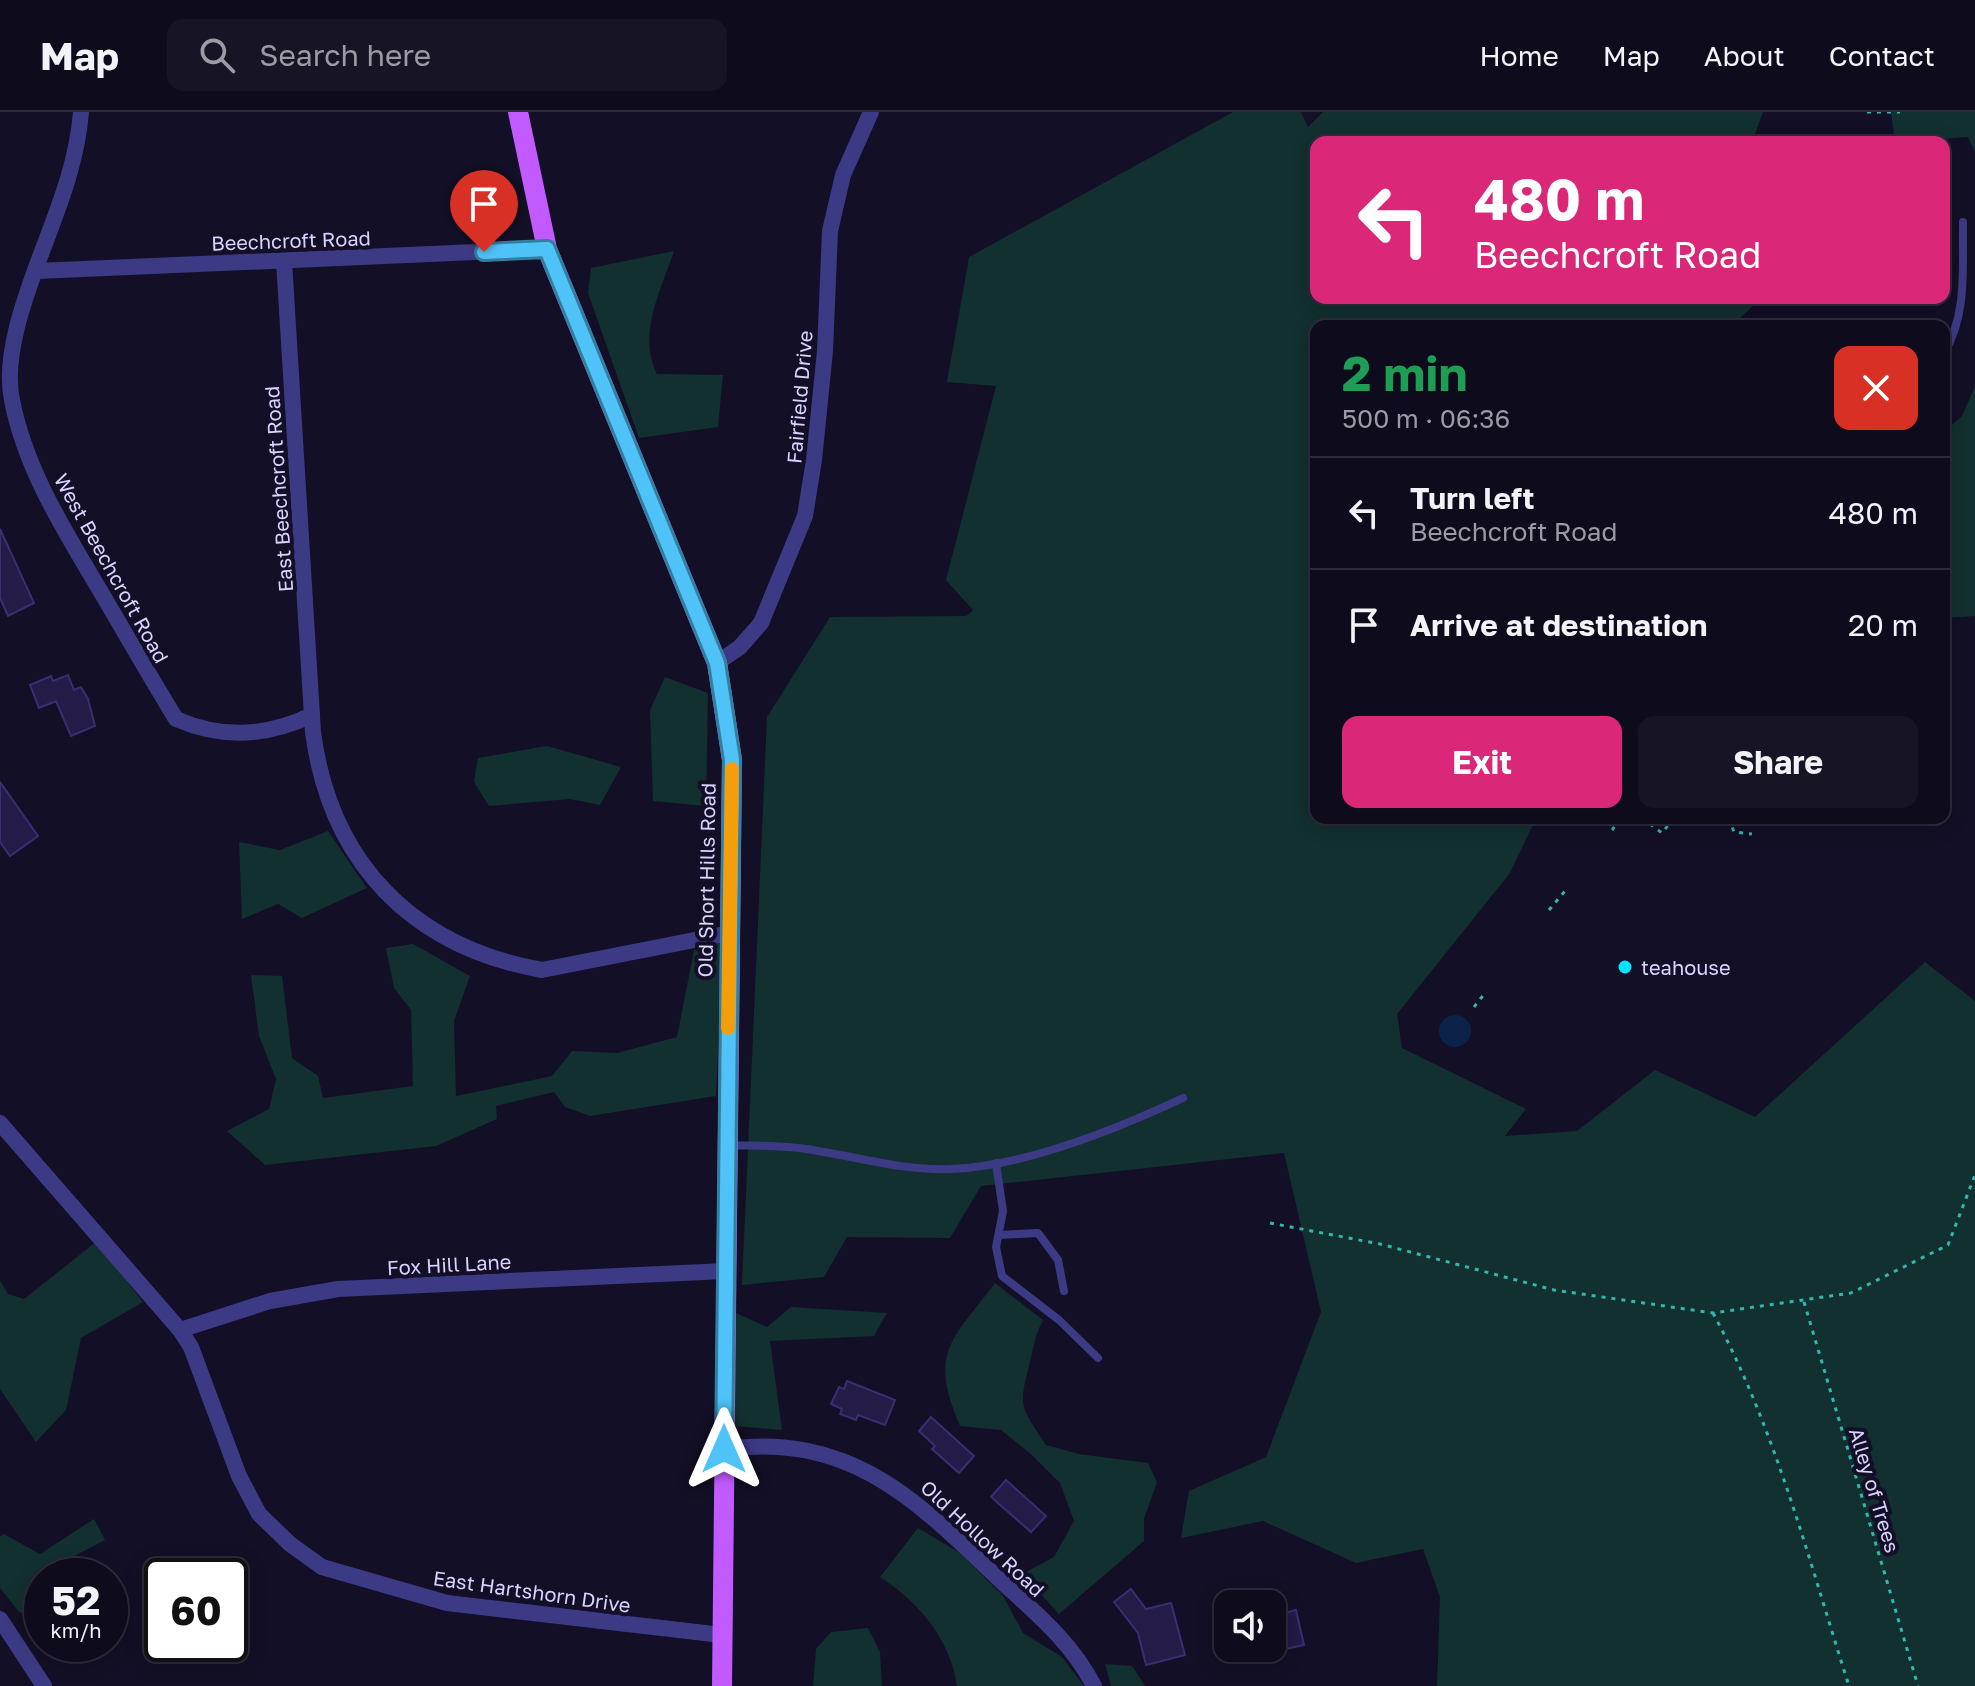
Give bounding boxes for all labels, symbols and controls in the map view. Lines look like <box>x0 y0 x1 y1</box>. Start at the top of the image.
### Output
search box <box>167 19 727 91</box>
text: Map <box>40 33 119 78</box>
icon: search <box>195 33 239 77</box>
text: Search here <box>259 37 431 73</box>
text: Home <box>1480 39 1559 72</box>
text: Map <box>1603 39 1660 72</box>
text: About <box>1704 39 1785 72</box>
text: Contact <box>1829 39 1935 72</box>
text: 480 m <box>1474 165 1644 232</box>
icon: left <box>1342 168 1446 272</box>
pin <box>450 170 518 252</box>
icon: arrive <box>462 182 506 226</box>
street label: Beechcroft Road <box>211 225 371 255</box>
text: Beechcroft Road <box>1474 233 1761 276</box>
street label: Fairfield Drive <box>781 329 817 465</box>
text: 2 min <box>1342 344 1467 402</box>
button: close <box>1834 346 1918 430</box>
street label: East Beechcroft Road <box>259 385 297 593</box>
text: 500 m · 06:36 <box>1342 403 1510 434</box>
street label: West Beechcroft Road <box>50 469 174 667</box>
text: Turn left <box>1410 480 1535 516</box>
icon: left <box>1342 491 1386 535</box>
text: 480 m <box>1829 495 1918 531</box>
text: Beechcroft Road <box>1410 516 1617 547</box>
icon: arrive <box>1342 603 1386 647</box>
text: Arrive at destination <box>1410 607 1707 643</box>
text: 20 m <box>1848 607 1918 643</box>
button: Exit <box>1342 716 1622 808</box>
button: Share <box>1638 716 1918 808</box>
street label: Old Short Hills Road <box>692 783 720 977</box>
place label: teahouse <box>1641 955 1731 979</box>
marker: teahouse <box>1616 958 1634 976</box>
street label: Fox Hill Lane <box>386 1249 512 1279</box>
position arrow <box>682 1407 766 1491</box>
street label: Alley of Trees <box>1845 1425 1905 1555</box>
street label: Old Hollow Road <box>916 1475 1050 1601</box>
speed limit sign: 60 <box>144 1558 248 1662</box>
street label: East Hartshorn Drive <box>432 1565 632 1617</box>
text: 52 <box>52 1576 100 1624</box>
map controls <box>1214 1590 1286 1662</box>
button: sound <box>1214 1590 1286 1662</box>
text: km/h <box>51 1618 101 1642</box>

